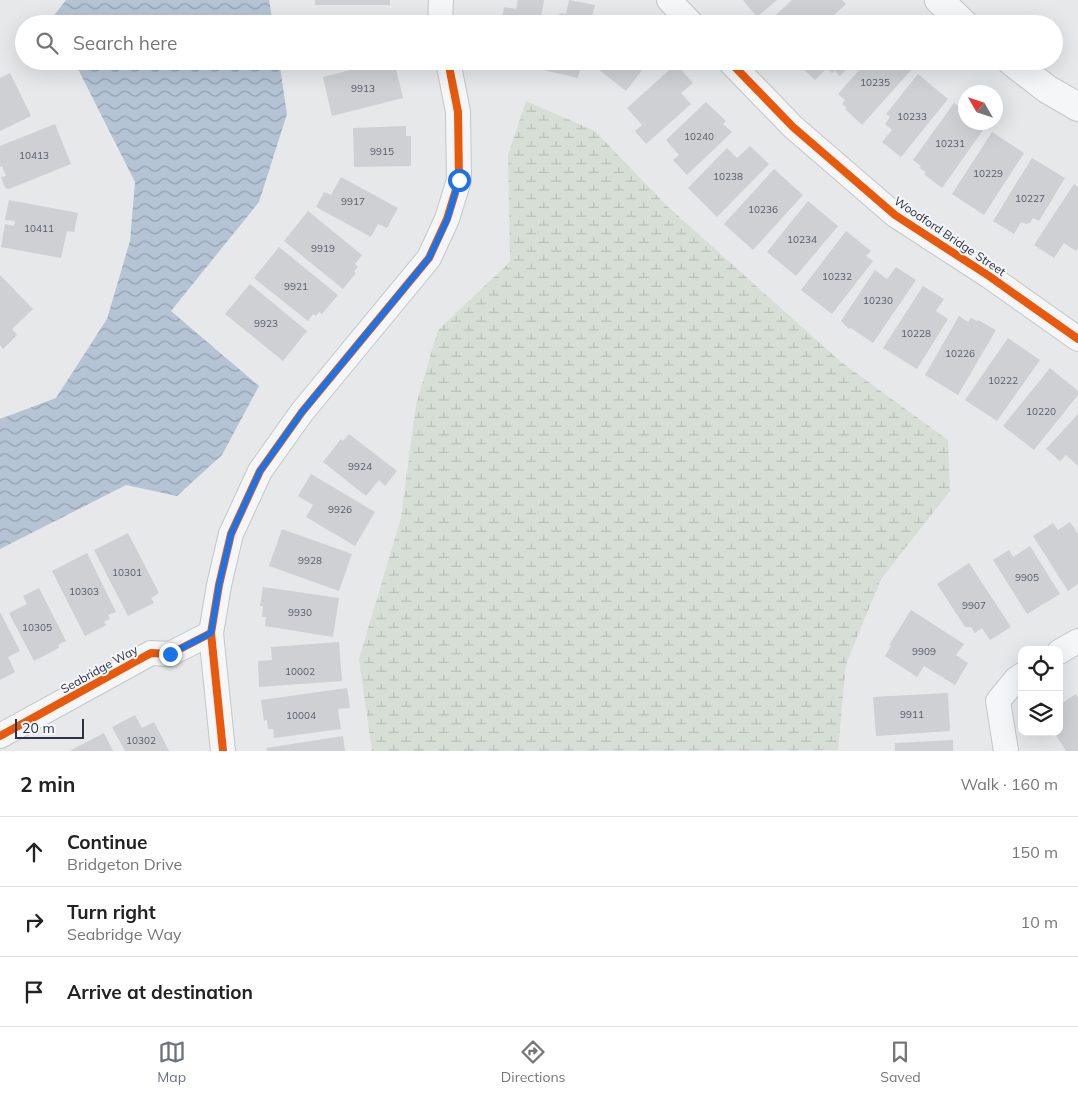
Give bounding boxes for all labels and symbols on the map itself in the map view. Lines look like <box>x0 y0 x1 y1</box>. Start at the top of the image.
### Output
house number: 10235 <box>860 76 890 89</box>
house number: 9913 <box>351 82 375 95</box>
north arrow <box>958 85 1003 130</box>
house number: 10233 <box>897 110 927 123</box>
house number: 10240 <box>684 130 714 143</box>
house number: 10231 <box>935 137 965 150</box>
house number: 9915 <box>370 145 394 158</box>
house number: 10413 <box>19 149 49 162</box>
house number: 10229 <box>973 167 1003 180</box>
route start <box>448 169 471 192</box>
house number: 10238 <box>713 170 743 183</box>
house number: 10227 <box>1015 192 1045 205</box>
street label: Woodford Bridge Street <box>891 193 1009 279</box>
house number: 9917 <box>341 195 365 208</box>
house number: 10236 <box>748 203 778 216</box>
house number: 10411 <box>24 222 54 235</box>
house number: 10234 <box>787 233 817 246</box>
house number: 9919 <box>311 242 335 255</box>
house number: 10232 <box>822 270 852 283</box>
house number: 9921 <box>284 280 308 293</box>
house number: 10230 <box>863 294 893 307</box>
house number: 9923 <box>254 317 278 330</box>
house number: 10228 <box>901 327 931 340</box>
house number: 10226 <box>945 347 975 360</box>
house number: 10222 <box>988 374 1018 387</box>
house number: 10220 <box>1026 405 1056 418</box>
house number: 9924 <box>348 460 372 473</box>
house number: 9926 <box>328 503 352 516</box>
house number: 9928 <box>298 554 322 567</box>
house number: 10301 <box>112 566 142 579</box>
house number: 9905 <box>1015 571 1039 584</box>
house number: 10303 <box>69 585 99 598</box>
house number: 9907 <box>962 599 986 612</box>
house number: 9930 <box>288 606 312 619</box>
house number: 10305 <box>22 621 52 634</box>
street label: Seabridge Way <box>58 641 141 696</box>
route end <box>159 643 182 666</box>
house number: 9909 <box>912 645 936 658</box>
house number: 10002 <box>285 665 315 678</box>
house number: 9911 <box>900 708 924 721</box>
house number: 10004 <box>286 709 316 722</box>
scale bar <box>15 716 84 739</box>
house number: 10302 <box>126 734 156 747</box>

